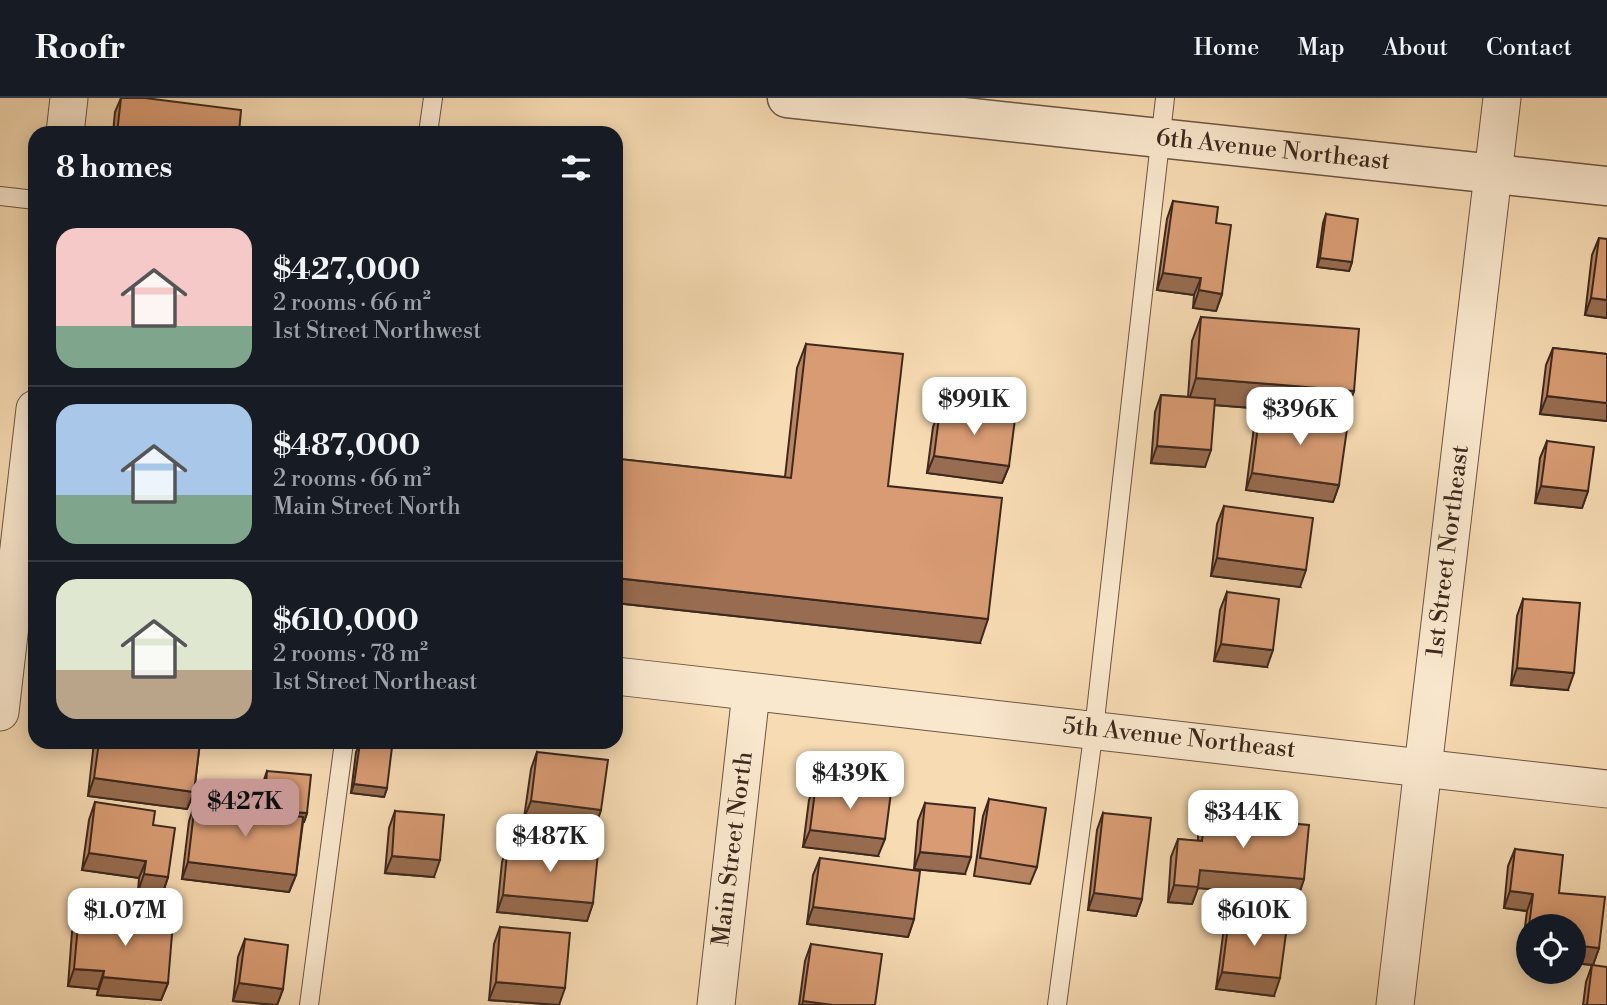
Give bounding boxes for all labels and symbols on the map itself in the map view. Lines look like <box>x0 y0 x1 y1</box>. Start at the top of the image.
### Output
street label: 6th Avenue Northeast <box>1154 123 1392 177</box>
pin: $991K <box>925 378 1023 437</box>
pin: $396K <box>1251 388 1349 447</box>
street label: 1st Street Northeast <box>1420 443 1476 659</box>
street label: 5th Avenue Northeast <box>1061 711 1297 765</box>
street label: Main Street North <box>706 750 760 948</box>
pin: $439K <box>801 752 899 811</box>
pin: $427K <box>196 780 294 839</box>
pin: $344K <box>1194 790 1292 850</box>
pin: $487K <box>501 814 599 874</box>
pin: $1.07M <box>68 888 182 948</box>
pin: $610K <box>1205 888 1303 948</box>

